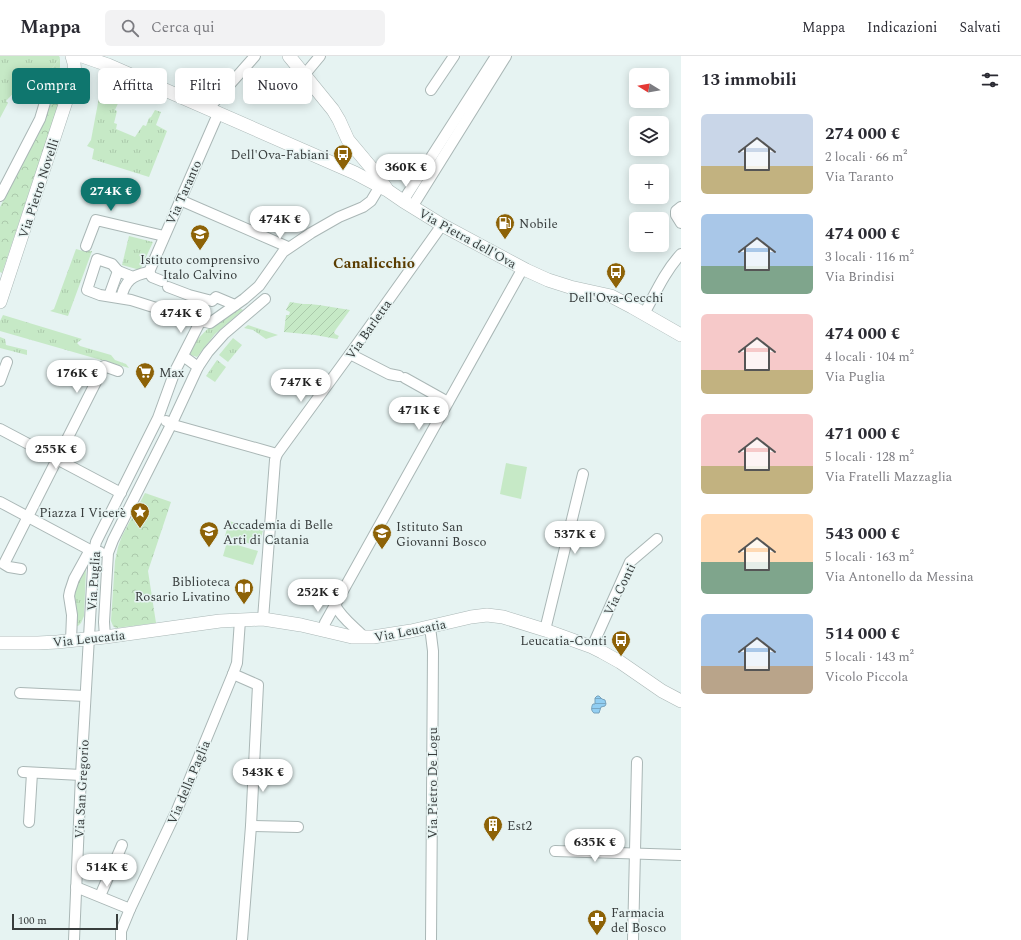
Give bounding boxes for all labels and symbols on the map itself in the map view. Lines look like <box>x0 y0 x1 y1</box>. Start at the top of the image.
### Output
north arrow <box>629 68 669 108</box>
street label: Via Pietro Novelli <box>13 136 64 241</box>
bus stop icon: Dell'Ova-Fabiani <box>332 143 354 171</box>
place label: Dell'Ova-Fabiani <box>230 145 329 165</box>
pin: 360K € <box>373 154 439 188</box>
street label: Via Taranto <box>161 157 207 228</box>
pin: 274K € <box>78 178 144 212</box>
street label: Via Pietra dell'Ova <box>415 204 521 274</box>
pin: 474K € <box>247 206 313 240</box>
fuel station icon: Nobile <box>494 212 516 240</box>
place label: Nobile <box>519 214 558 234</box>
school or university icon: Istituto comprensivo Italo Calvino <box>189 223 211 251</box>
place label: Istituto comprensivo Italo Calvino <box>140 250 260 285</box>
district label: Canalicchio <box>333 252 415 275</box>
bus stop icon: Dell'Ova-Cecchi <box>605 261 627 289</box>
place label: Dell'Ova-Cecchi <box>569 288 663 308</box>
street label: Via Barletta <box>341 295 397 364</box>
pin: 474K € <box>148 300 214 334</box>
pin: 176K € <box>44 360 110 394</box>
supermarket icon: Max <box>134 361 156 389</box>
place label: Max <box>159 363 185 383</box>
pin: 747K € <box>268 369 334 403</box>
pin: 471K € <box>386 397 452 431</box>
pin: 255K € <box>23 436 89 470</box>
place icon: Piazza I Vicerè <box>129 501 151 529</box>
place label: Piazza I Vicerè <box>39 503 126 523</box>
place label: Accademia di Belle Arti di Catania <box>223 515 333 550</box>
place label: Istituto San Giovanni Bosco <box>396 517 487 552</box>
school or university icon: Accademia di Belle Arti di Catania <box>198 520 220 548</box>
pin: 537K € <box>542 521 608 555</box>
school or university icon: Istituto San Giovanni Bosco <box>371 522 393 550</box>
street label: Via Puglia <box>82 550 106 612</box>
street label: Via Conti <box>599 560 641 619</box>
place label: Biblioteca Rosario Livatino <box>135 572 231 607</box>
library icon: Biblioteca Rosario Livatino <box>233 577 255 605</box>
pin: 252K € <box>285 579 351 613</box>
street label: Via Leucatia <box>373 614 448 648</box>
street label: Via Leucatia <box>52 625 127 653</box>
bus stop icon: Leucatia-Conti <box>610 629 632 657</box>
place label: Leucatia-Conti <box>520 631 607 651</box>
street label: Via Pietro De Logu <box>423 727 443 839</box>
street label: Via della Paglia <box>162 737 216 828</box>
street label: Via San Gregorio <box>69 739 95 839</box>
pin: 543K € <box>230 759 296 793</box>
building icon: Est2 <box>482 814 504 842</box>
place label: Est2 <box>507 816 532 836</box>
pin: 635K € <box>562 829 628 863</box>
pin: 514K € <box>74 854 140 888</box>
place label: Farmacia del Bosco <box>611 903 666 938</box>
pharmacy icon: Farmacia del Bosco <box>586 908 608 936</box>
scale bar <box>12 912 118 931</box>

